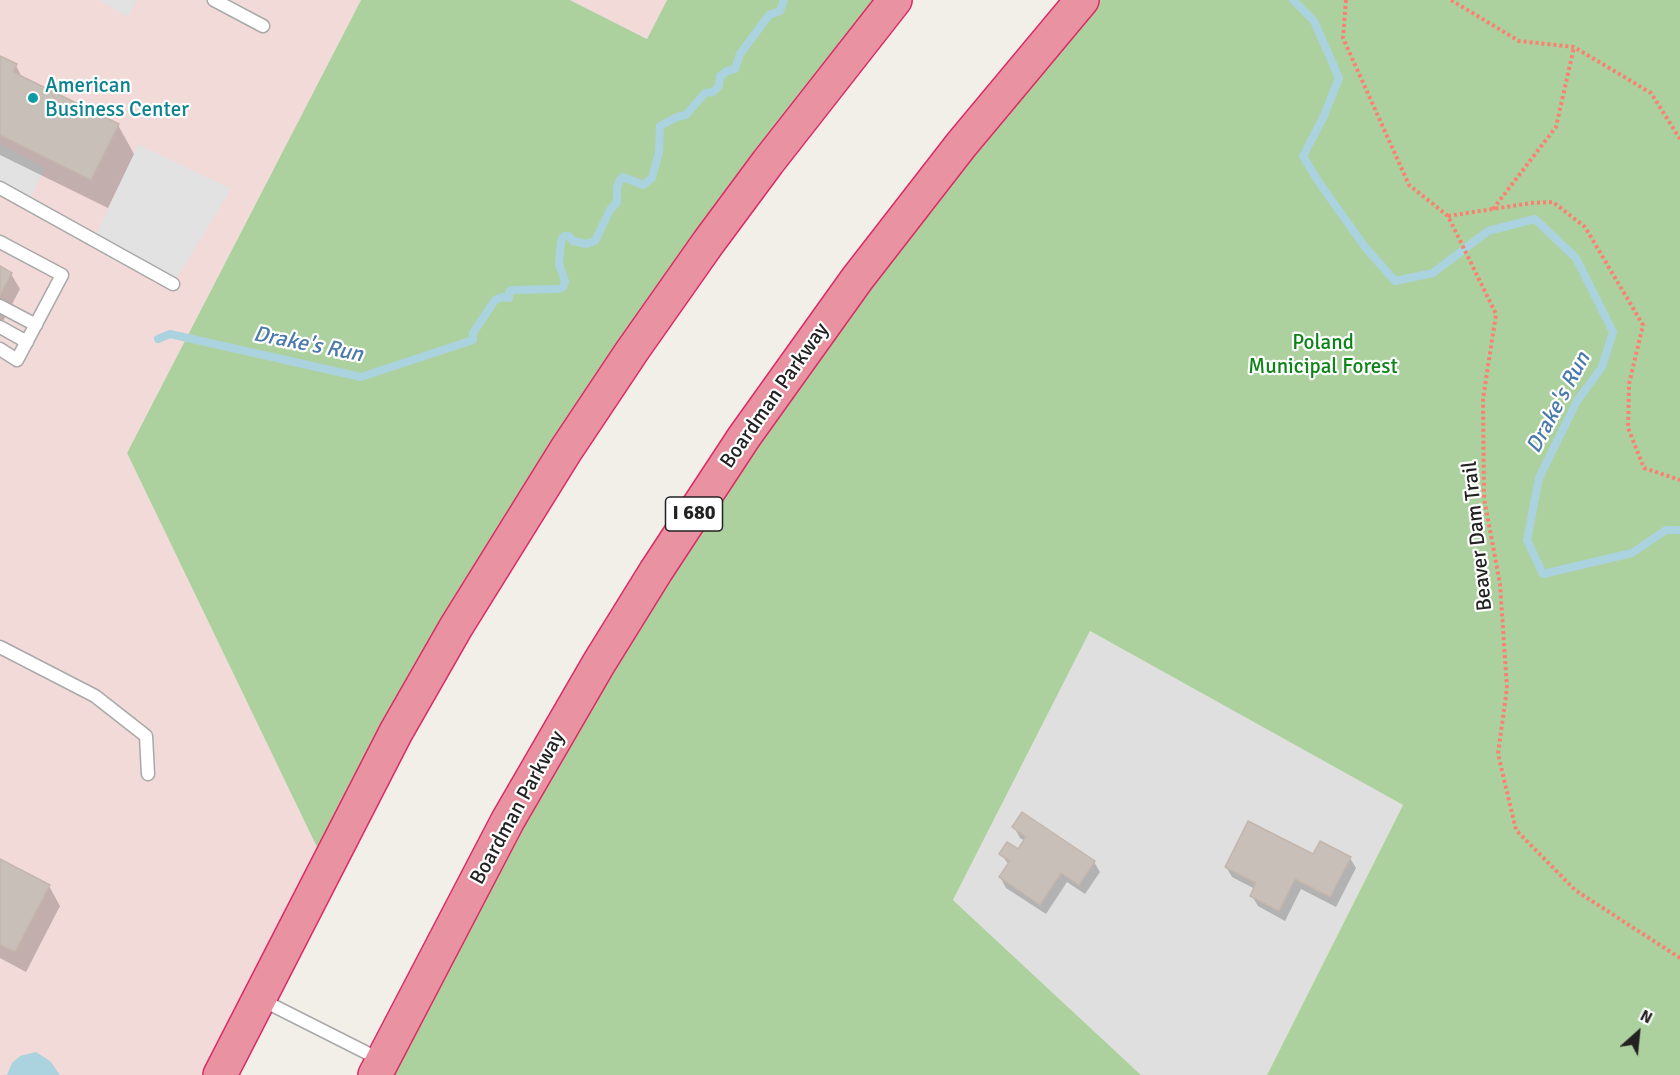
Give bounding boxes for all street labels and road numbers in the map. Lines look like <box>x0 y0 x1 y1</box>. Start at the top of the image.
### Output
street label: Boardman Parkway <box>715 318 835 474</box>
street label: Beaver Dam Trail <box>1458 460 1498 612</box>
road number: I 680 <box>666 497 722 531</box>
street label: Boardman Parkway <box>465 727 571 889</box>

